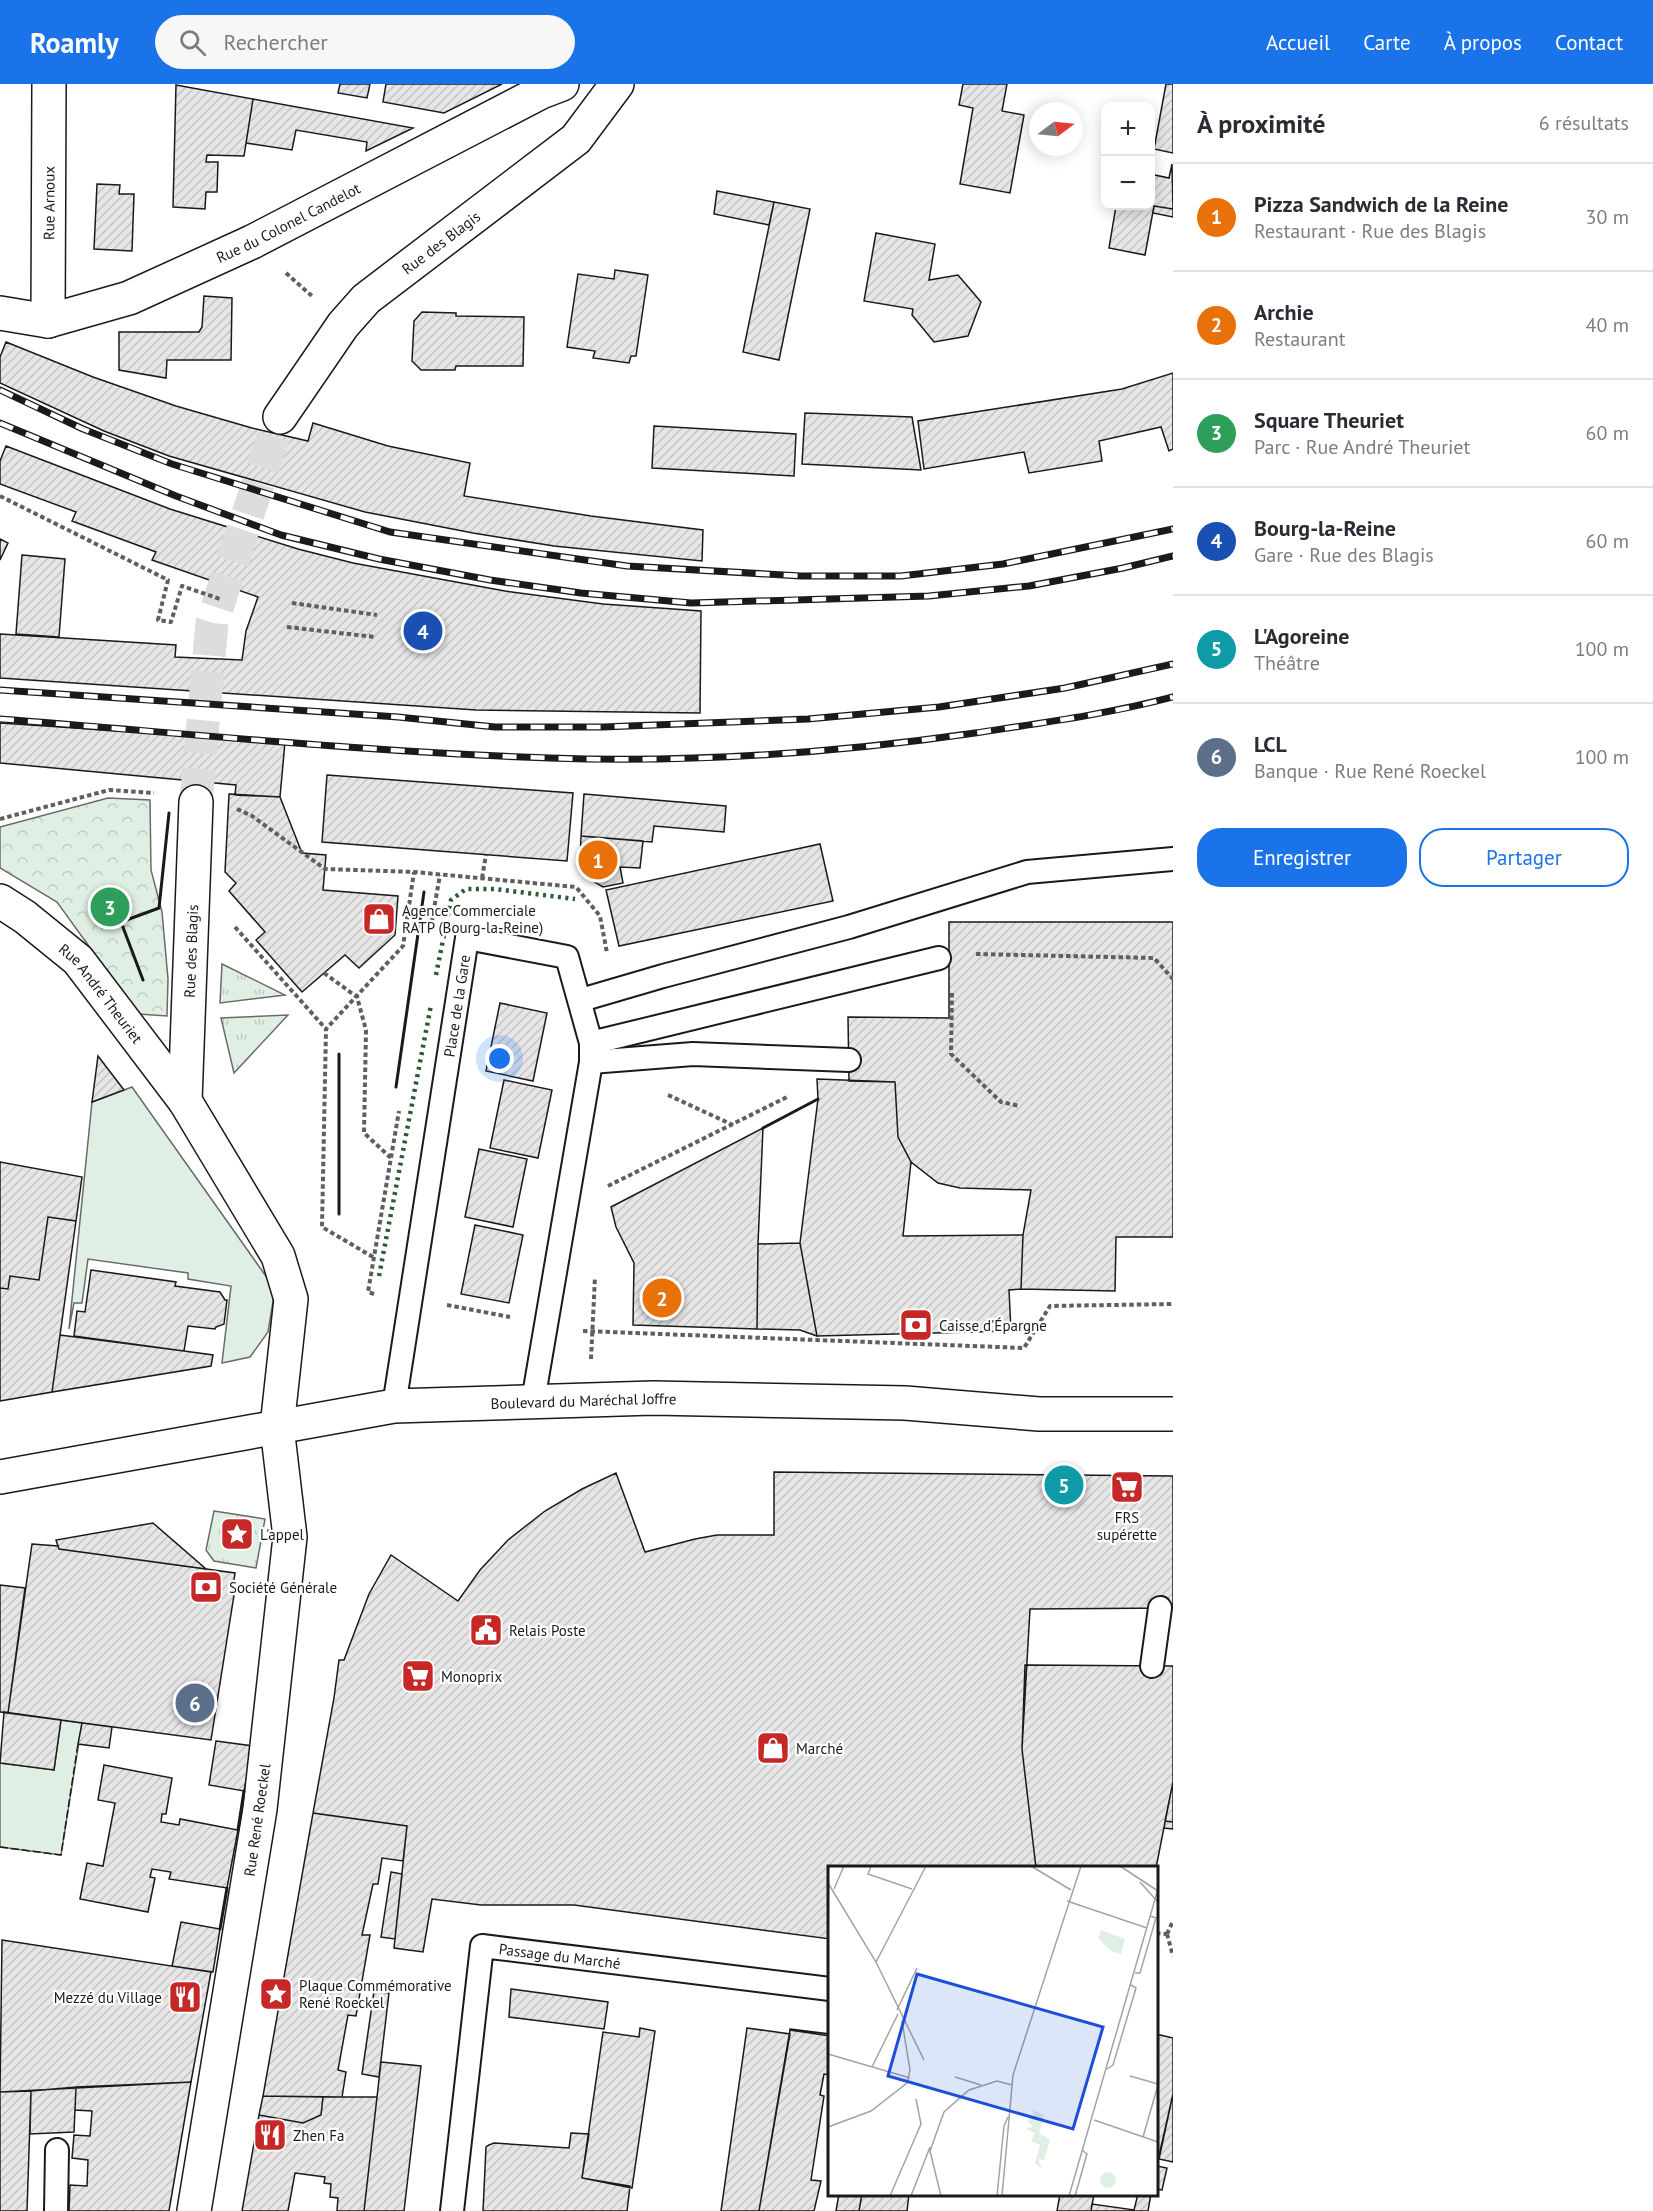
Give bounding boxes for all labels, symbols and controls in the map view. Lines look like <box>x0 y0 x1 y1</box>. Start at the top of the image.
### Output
search box <box>155 15 575 69</box>
text: Roamly <box>30 24 119 61</box>
icon: search <box>176 26 209 59</box>
text: Rechercher <box>224 28 328 56</box>
text: Accueil <box>1266 29 1330 56</box>
text: Carte <box>1363 29 1411 56</box>
text: À propos <box>1444 29 1522 56</box>
text: Contact <box>1555 29 1623 56</box>
north arrow <box>1029 102 1083 156</box>
map controls <box>1101 102 1155 210</box>
button: + <box>1101 102 1155 156</box>
text: À proximité <box>1197 107 1325 140</box>
text: 6 résultats <box>1539 110 1629 136</box>
button: − <box>1101 156 1155 210</box>
street label: Rue Arnoux <box>39 166 58 240</box>
street label: Rue du Colonel Candelot <box>213 178 363 267</box>
text: Pizza Sandwich de la Reine <box>1254 190 1508 218</box>
text: 1 <box>1211 204 1222 230</box>
text: 30 m <box>1586 204 1629 230</box>
street label: Rue des Blagis <box>398 206 484 278</box>
text: Restaurant · Rue des Blagis <box>1254 218 1486 244</box>
text: Archie <box>1254 298 1314 326</box>
text: 2 <box>1211 312 1222 338</box>
text: 40 m <box>1586 312 1629 338</box>
text: Restaurant <box>1254 326 1345 352</box>
text: Square Theuriet <box>1254 406 1404 434</box>
text: 3 <box>1211 420 1222 446</box>
text: 60 m <box>1586 420 1629 446</box>
text: Parc · Rue André Theuriet <box>1254 434 1470 460</box>
text: Bourg-la-Reine <box>1254 514 1396 542</box>
text: 4 <box>1211 528 1222 554</box>
text: 60 m <box>1586 528 1629 554</box>
text: Gare · Rue des Blagis <box>1254 542 1434 568</box>
pin: 4 <box>404 608 442 654</box>
text: L'Agoreine <box>1254 622 1349 650</box>
text: 5 <box>1211 636 1222 662</box>
text: 100 m <box>1575 636 1629 662</box>
text: Théâtre <box>1254 650 1320 676</box>
text: LCL <box>1254 730 1287 758</box>
text: 6 <box>1211 744 1222 770</box>
text: 100 m <box>1575 744 1629 770</box>
text: Banque · Rue René Roeckel <box>1254 758 1486 784</box>
button: Enregistrer <box>1197 828 1407 887</box>
button: Partager <box>1419 828 1629 887</box>
pin: 1 <box>578 838 618 882</box>
pin: 3 <box>90 884 130 930</box>
shop icon: Agence Commerciale RATP (Bourg-la-Reine) <box>361 901 397 937</box>
place label: Agence Commerciale RATP (Bourg-la-Reine) <box>402 901 543 937</box>
street label: Rue des Blagis <box>179 904 202 998</box>
street label: Rue André Theuriet <box>55 939 147 1047</box>
street label: Place de la Gare <box>439 953 474 1058</box>
your location <box>485 1044 514 1073</box>
pin: 2 <box>642 1276 682 1320</box>
bank icon: Caisse d'Épargne <box>898 1307 934 1343</box>
place label: Caisse d'Épargne <box>939 1316 1047 1335</box>
street label: Boulevard du Maréchal Joffre <box>490 1388 677 1413</box>
pin: 5 <box>1044 1462 1084 1508</box>
supermarket icon: FRS supérette <box>1109 1469 1145 1505</box>
place label: FRS supérette <box>1097 1508 1157 1544</box>
place icon: L'appel <box>219 1516 255 1552</box>
place label: L'appel <box>260 1525 305 1544</box>
bank icon: Société Générale <box>188 1569 224 1605</box>
place label: Société Générale <box>229 1578 337 1597</box>
public building icon: Relais Poste <box>468 1612 504 1648</box>
place label: Relais Poste <box>509 1621 586 1640</box>
supermarket icon: Monoprix <box>400 1658 436 1694</box>
place label: Monoprix <box>441 1667 502 1686</box>
pin: 6 <box>176 1680 214 1726</box>
shop icon: Marché <box>755 1730 791 1766</box>
place label: Marché <box>796 1739 843 1758</box>
street label: Rue René Roeckel <box>240 1762 274 1878</box>
inset map <box>828 1866 1158 2196</box>
street label: Passage du Marché <box>498 1939 622 1973</box>
place icon: Plaque Commémorative René Roeckel <box>258 1976 294 2012</box>
place label: Plaque Commémorative René Roeckel <box>299 1976 452 2012</box>
restaurant icon: Mezzé du Village <box>167 1979 203 2015</box>
place label: Mezzé du Village <box>54 1988 162 2007</box>
restaurant icon: Zhen Fa <box>252 2117 288 2153</box>
place label: Zhen Fa <box>293 2126 344 2145</box>

